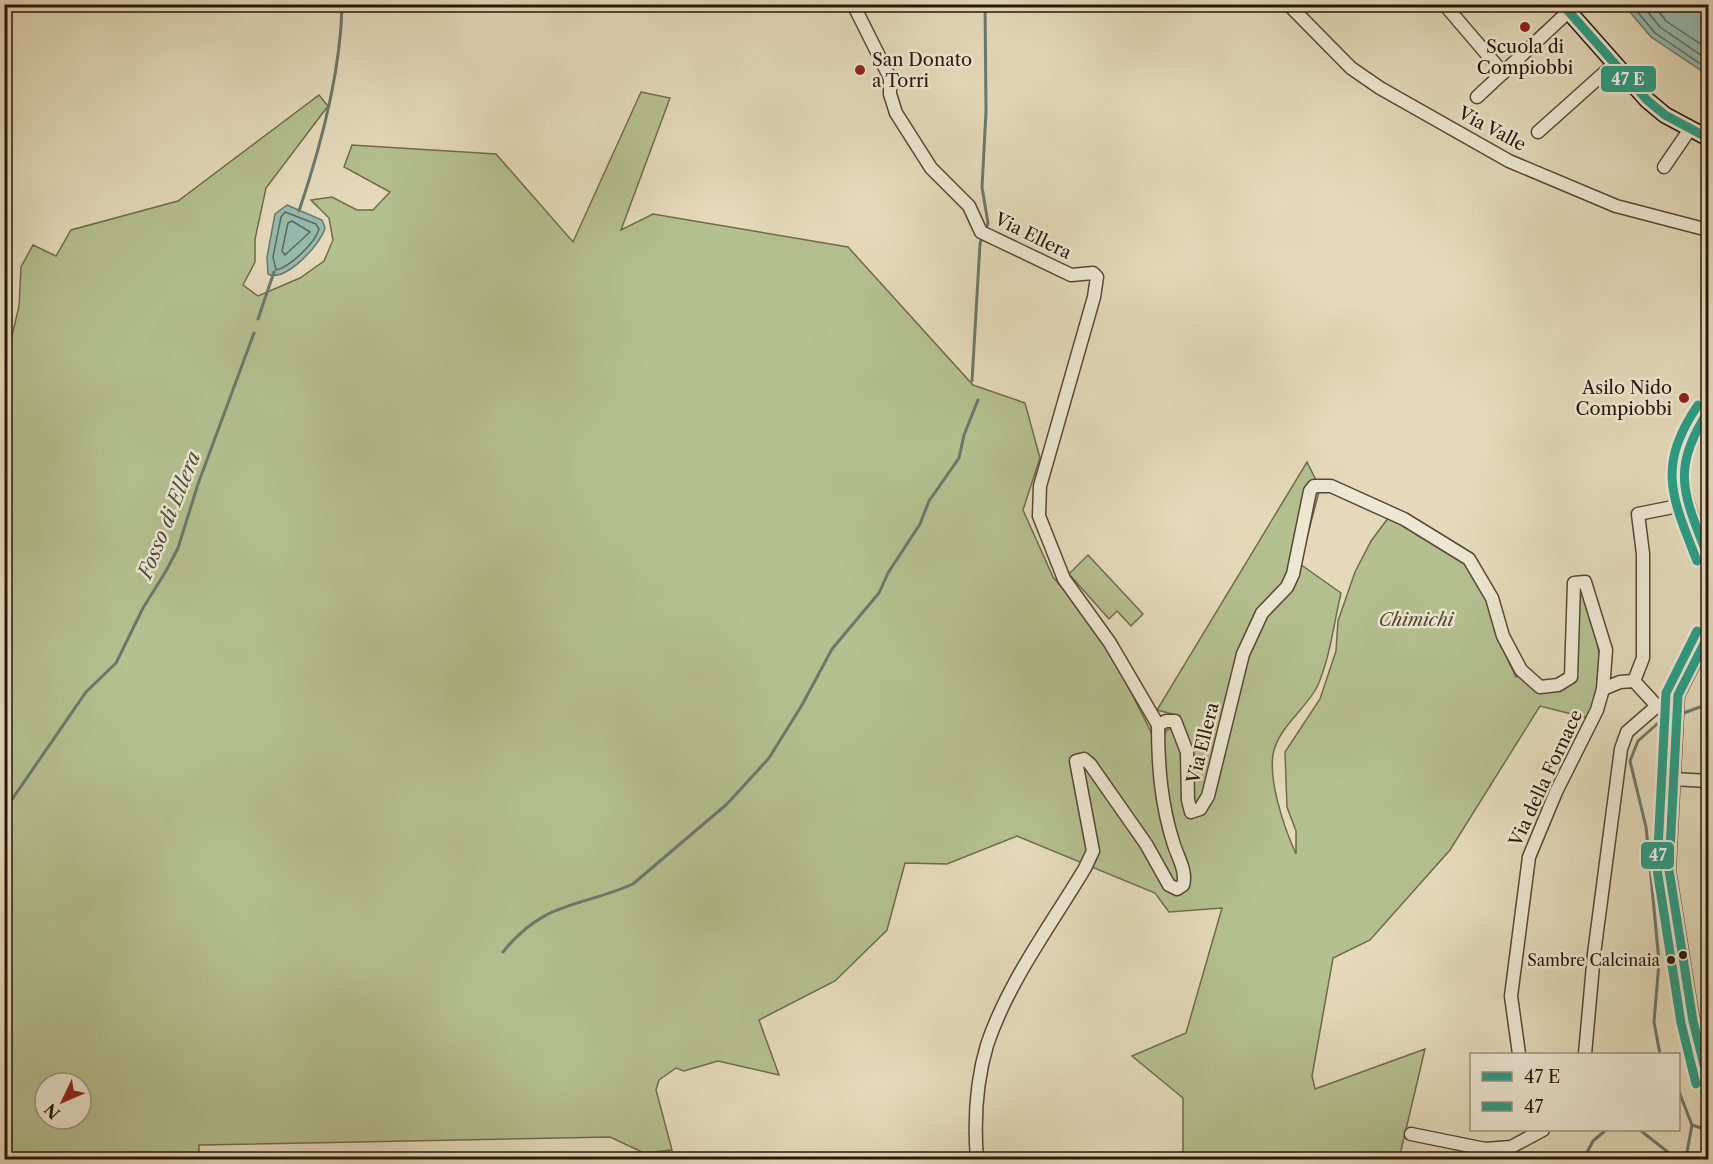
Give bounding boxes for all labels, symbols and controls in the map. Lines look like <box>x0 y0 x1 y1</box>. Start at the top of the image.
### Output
marker: Scuola di Compiobbi <box>1518 20 1532 34</box>
place label: Scuola di Compiobbi <box>1477 36 1574 79</box>
place label: San Donato a Torri <box>872 49 972 92</box>
marker: San Donato a Torri <box>853 63 867 77</box>
line badge: 47 E <box>1600 65 1657 93</box>
text: 47 E <box>1611 69 1645 89</box>
street label: Via Valle <box>1454 102 1530 156</box>
street label: Via Ellera <box>990 208 1075 264</box>
place label: Asilo Nido Compiobbi <box>1576 377 1673 420</box>
marker: Asilo Nido Compiobbi <box>1677 391 1691 405</box>
water label: Fosso di Ellera <box>132 448 205 584</box>
park label: Chimichi <box>1379 609 1455 631</box>
street label: Via Ellera <box>1182 700 1224 787</box>
street label: Via della Fornace <box>1504 706 1587 851</box>
line badge: 47 <box>1640 841 1675 870</box>
text: 47 <box>1649 845 1668 865</box>
unlabelled marker <box>1677 949 1689 961</box>
place label: Sambre Calcinaia <box>1527 950 1661 970</box>
marker: Sambre Calcinaia <box>1665 954 1677 966</box>
legend <box>1470 1053 1680 1131</box>
text: 47 E <box>1524 1066 1560 1088</box>
north arrow <box>33 1071 93 1131</box>
text: 47 <box>1524 1096 1543 1118</box>
text: N <box>40 1099 64 1123</box>

